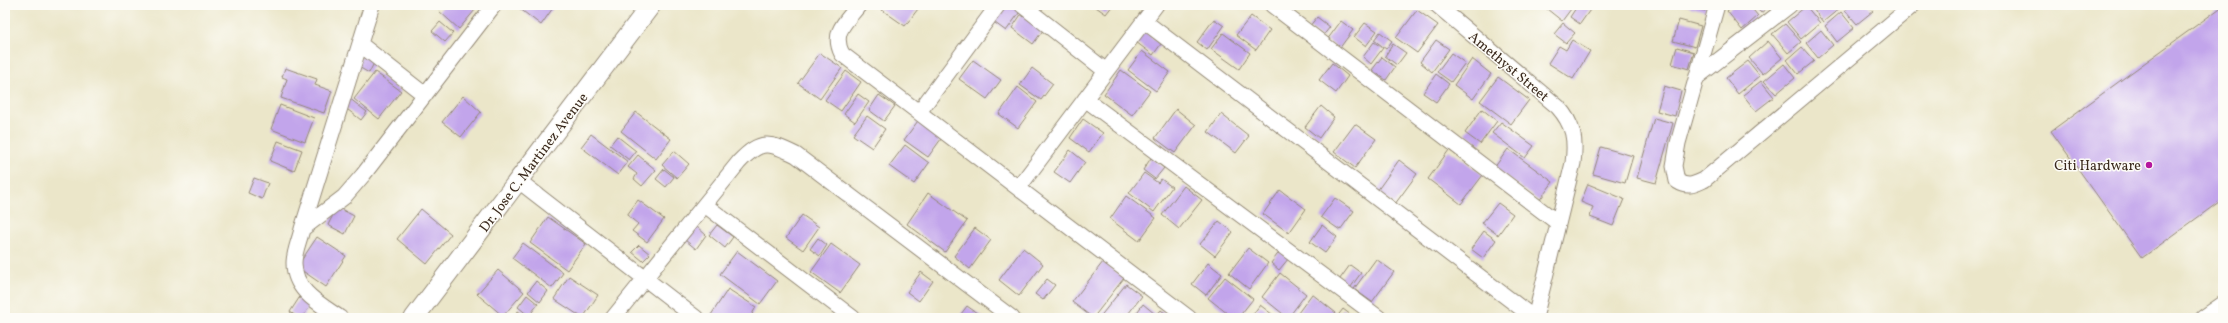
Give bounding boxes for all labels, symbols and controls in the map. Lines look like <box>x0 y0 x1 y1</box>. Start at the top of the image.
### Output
street label: Amethyst Street <box>1464 28 1552 106</box>
street label: Dr. Jose C. Martinez Avenue <box>475 89 593 236</box>
place label: Citi Hardware <box>2054 157 2141 176</box>
marker: Citi Hardware <box>2144 160 2154 170</box>

